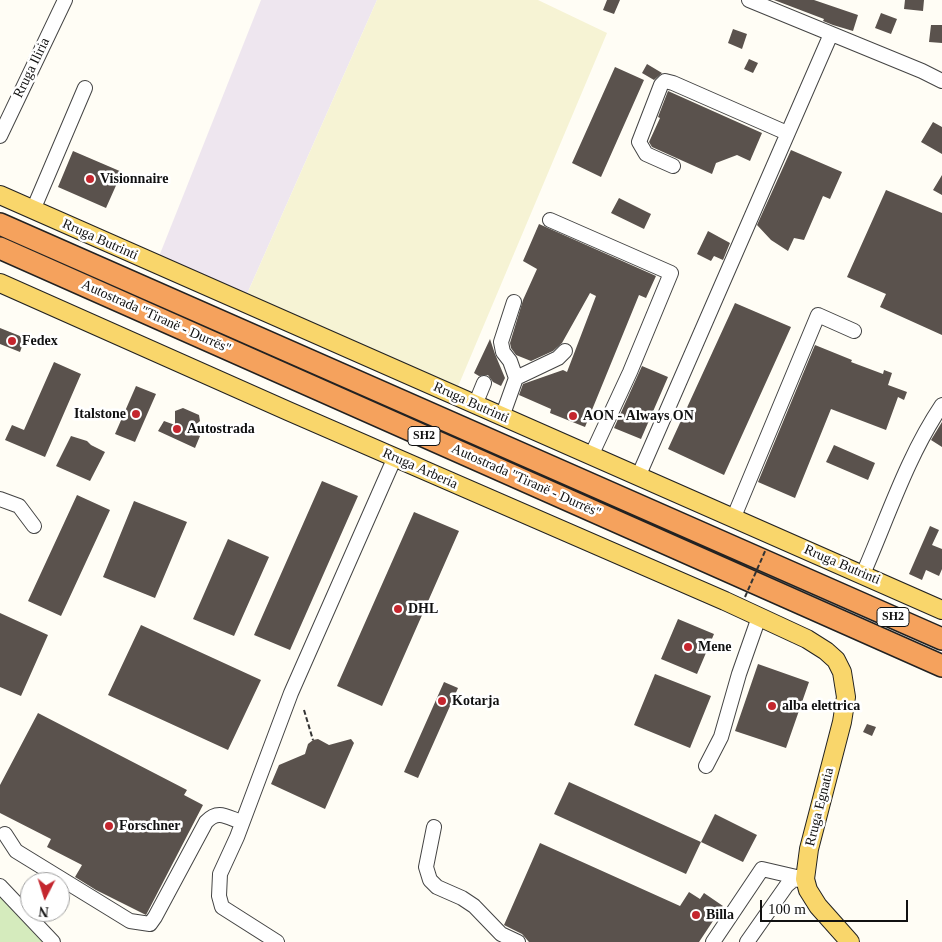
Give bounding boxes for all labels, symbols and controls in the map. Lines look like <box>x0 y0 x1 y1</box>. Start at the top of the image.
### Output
street label: Rruga Iliria <box>10 35 54 101</box>
place label: Visionnaire <box>100 171 168 187</box>
marker: Visionnaire <box>84 173 96 185</box>
street label: Rruga Butrinti <box>59 216 141 264</box>
street label: Autostrada "Tiranë - Durrës" <box>79 276 233 358</box>
place label: Fedex <box>22 333 58 349</box>
marker: Fedex <box>6 335 18 347</box>
street label: Rruga Butrinti <box>430 379 512 427</box>
place label: Italstone <box>74 406 126 422</box>
marker: Italstone <box>130 408 142 420</box>
place label: AON - Always ON <box>583 408 694 424</box>
marker: AON - Always ON <box>567 410 579 422</box>
place label: Autostrada <box>187 421 255 437</box>
marker: Autostrada <box>171 423 183 435</box>
road number: SH2 <box>408 426 440 446</box>
street label: Autostrada "Tiranë - Durrës" <box>449 440 603 522</box>
street label: Rruga Arberia <box>380 445 460 493</box>
street label: Rruga Butrinti <box>801 541 883 589</box>
place label: DHL <box>408 601 438 617</box>
marker: DHL <box>392 603 404 615</box>
road number: SH2 <box>877 608 909 626</box>
place label: Mene <box>698 639 731 655</box>
marker: Mene <box>682 641 694 653</box>
place label: Kotarja <box>452 693 499 709</box>
marker: Kotarja <box>436 695 448 707</box>
place label: alba elettrica <box>782 698 860 714</box>
marker: alba elettrica <box>766 700 778 712</box>
street label: Rruga Egnatia <box>802 766 838 848</box>
place label: Forschner <box>119 818 180 834</box>
marker: Forschner <box>103 820 115 832</box>
north arrow <box>20 872 70 922</box>
scale bar <box>762 890 910 922</box>
text: 100 m <box>768 901 806 917</box>
text: N <box>38 904 49 919</box>
place label: Billa <box>706 907 734 923</box>
marker: Billa <box>690 909 702 921</box>

